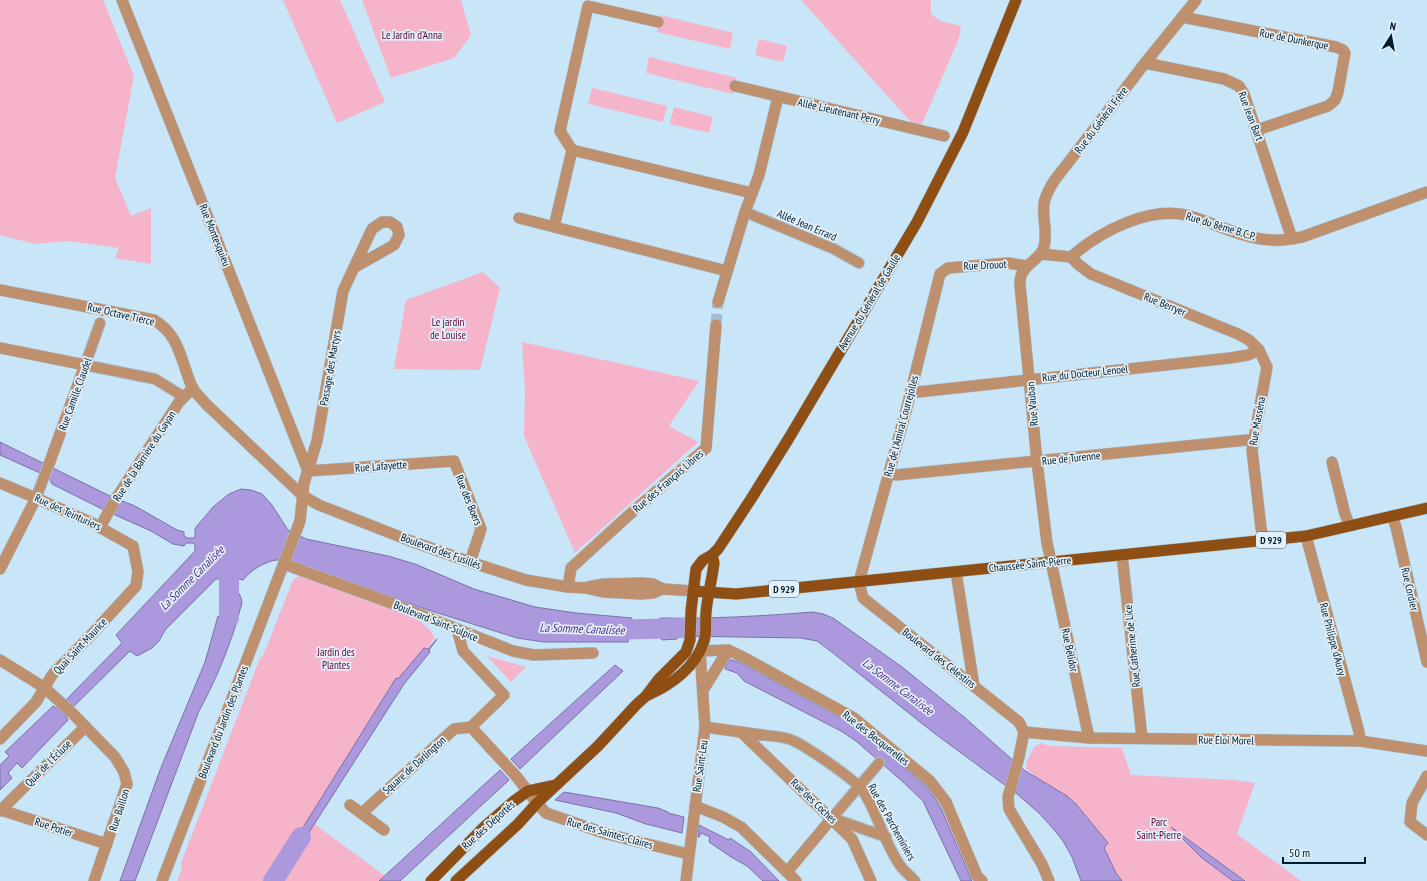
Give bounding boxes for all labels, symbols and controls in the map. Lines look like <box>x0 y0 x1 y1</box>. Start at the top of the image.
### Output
north arrow <box>1371 16 1411 56</box>
text: N <box>1389 19 1397 34</box>
street label: Rue de Dunkerque <box>1258 25 1330 53</box>
park label: Le Jardin d'Anna <box>382 28 442 42</box>
street label: Rue du Général Frère <box>1071 83 1131 156</box>
street label: Rue Jean Bart <box>1235 89 1267 143</box>
street label: Allée Lieutenant Perry <box>796 95 882 127</box>
street label: Rue Montesquieu <box>196 202 234 268</box>
street label: Allée Jean Errard <box>775 206 839 244</box>
street label: Rue du 8ème B.C.P. <box>1184 209 1258 243</box>
street label: Avenue du Général de Gaulle <box>835 251 903 353</box>
street label: Rue Drouot <box>963 257 1007 273</box>
street label: Rue Berryer <box>1142 289 1188 319</box>
street label: Rue Octave Tierce <box>86 299 156 329</box>
park label: Le jardin de Louise <box>430 315 466 342</box>
street label: Passage des Martyrs <box>316 329 344 407</box>
street label: Rue Camille Claudel <box>55 355 95 432</box>
street label: Rue du Docteur Lenoel <box>1041 361 1129 384</box>
street label: Rue de l'Amiral Courrejolles <box>881 373 921 478</box>
street label: Rue Vauban <box>1023 381 1041 427</box>
street label: Rue Masséna <box>1246 395 1268 447</box>
street label: Rue de la Barrière du Gayan <box>109 408 179 504</box>
street label: Rue des Français Libres <box>630 446 706 515</box>
street label: Rue de Turenne <box>1041 448 1101 468</box>
street label: Rue Lafayette <box>354 457 408 475</box>
street label: Rue des Boers <box>452 473 486 528</box>
street label: Rue des Teinturiers <box>32 490 104 534</box>
street label: Boulevard des Fusillés <box>399 530 483 572</box>
road number: D 929 <box>1256 532 1286 548</box>
water label: La Somme Canalisée <box>156 542 228 613</box>
street label: Chaussée Saint-Pierre <box>988 553 1072 575</box>
street label: Rue Cordier <box>1398 566 1422 612</box>
road number: D 929 <box>769 581 799 597</box>
street label: Boulevard Saint-Sulpice <box>392 598 481 645</box>
street label: Rue Philippe d'Auxy <box>1317 601 1350 678</box>
street label: Rue Catherine de Lice <box>1121 604 1143 688</box>
street label: Quai Saint-Maurice <box>50 615 110 677</box>
water label: La Somme Canalisée <box>539 620 626 638</box>
street label: Boulevard des Célestins <box>899 625 979 691</box>
street label: Rue Bélidor <box>1059 627 1081 673</box>
park label: Jardin des Plantes <box>316 645 355 672</box>
water label: La Somme Canalisée <box>860 655 938 719</box>
street label: Boulevard du Jardin des Plantes <box>195 663 251 781</box>
street label: Rue des Becquerelles <box>840 708 912 769</box>
street label: Square de Darlington <box>379 733 449 797</box>
street label: Rue Éloi Morel <box>1198 733 1254 747</box>
street label: Quai de l'Écluse <box>22 736 75 789</box>
street label: Rue Saint-Leu <box>689 739 711 793</box>
street label: Rue des Coches <box>788 776 840 827</box>
street label: Rue des Parcheminiers <box>865 781 919 863</box>
street label: Rue Baillon <box>106 787 132 833</box>
street label: Rue des Déportés <box>459 797 518 852</box>
street label: Rue Potier <box>33 814 75 840</box>
street label: Rue des Saintes-Claires <box>565 814 655 852</box>
park label: Parc Saint-Pierre <box>1137 815 1182 842</box>
scale bar <box>1283 839 1365 865</box>
text: 50 m <box>1289 845 1310 860</box>

